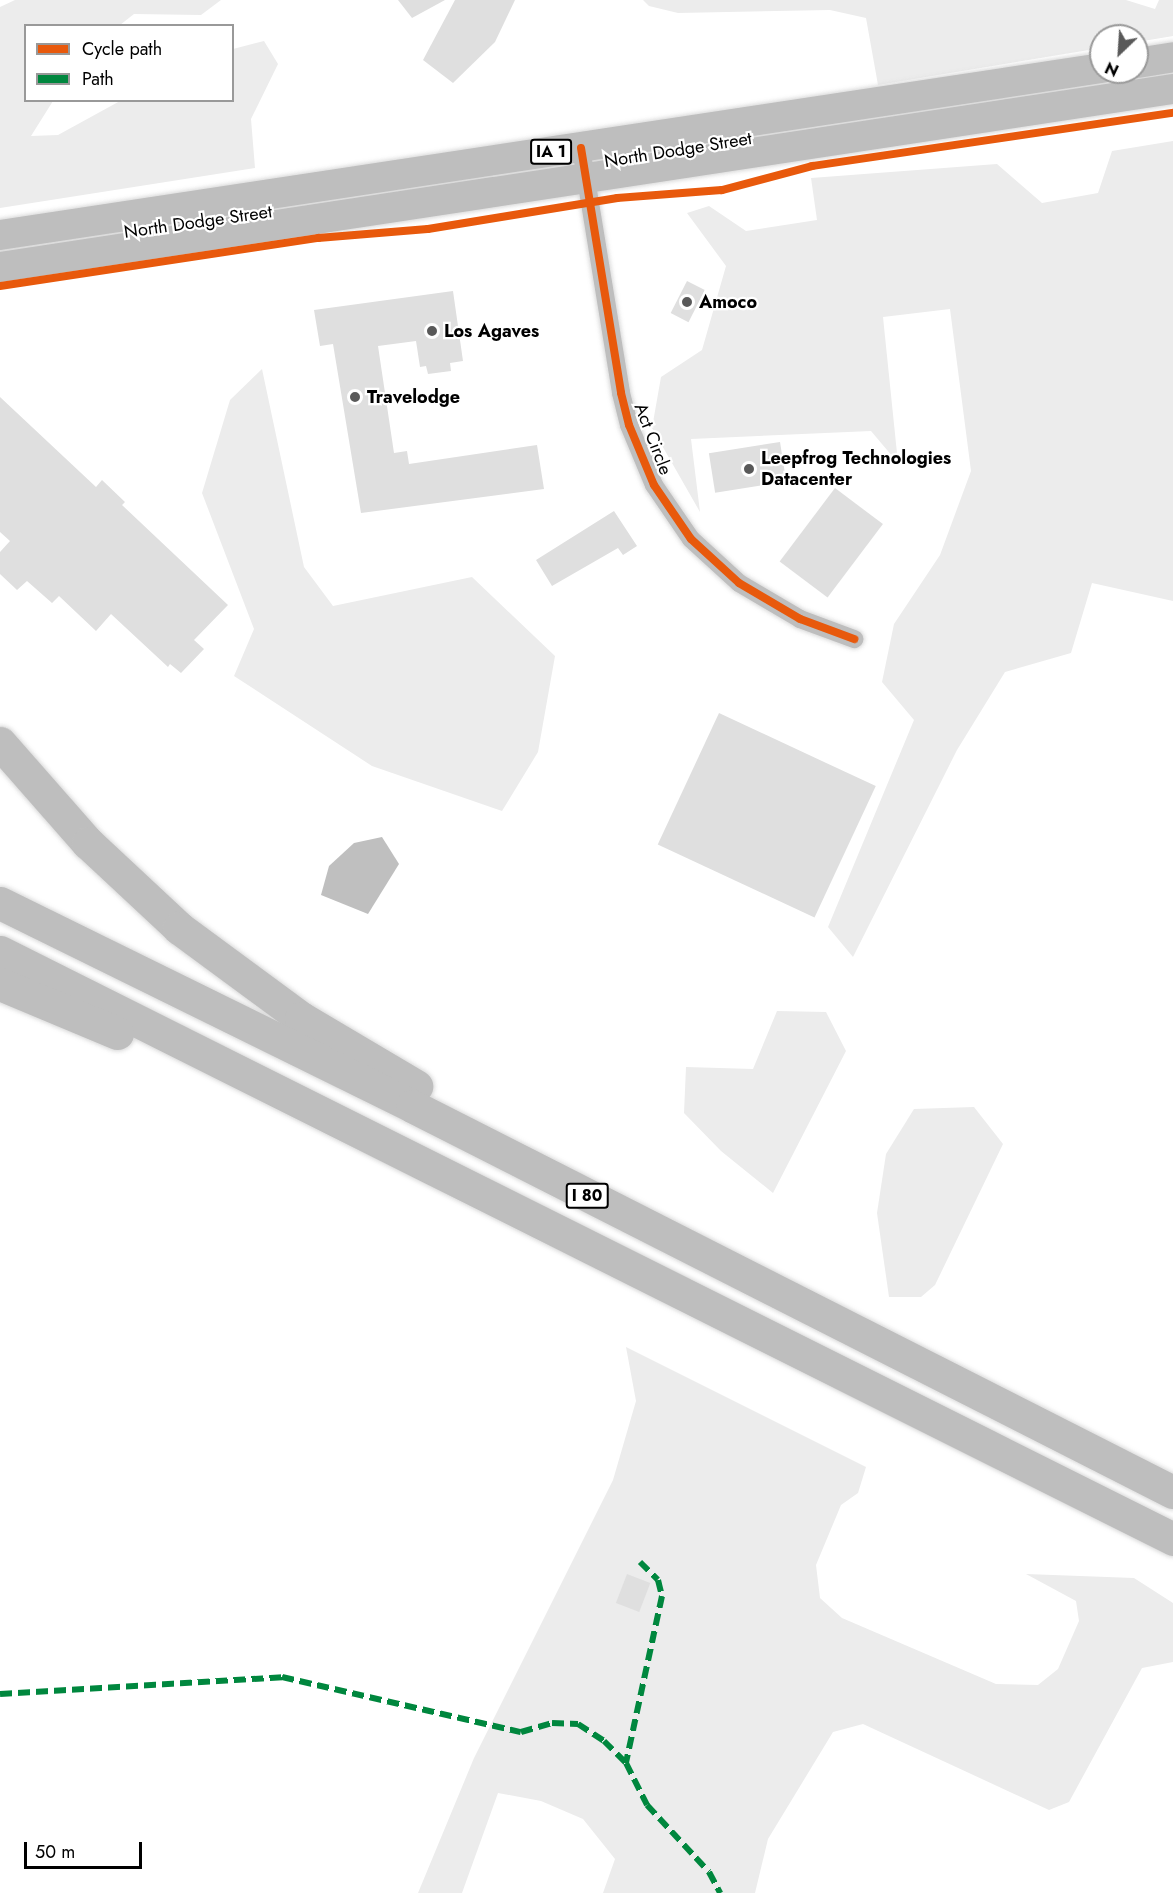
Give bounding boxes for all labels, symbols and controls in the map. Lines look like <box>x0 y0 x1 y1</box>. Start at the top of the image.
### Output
legend <box>24 24 234 102</box>
north arrow <box>1089 24 1149 84</box>
text: Cycle path <box>82 36 162 62</box>
text: N <box>1101 56 1123 82</box>
text: Path <box>82 66 114 92</box>
street label: North Dodge Street <box>603 128 753 172</box>
road number: IA 1 <box>530 139 572 165</box>
street label: North Dodge Street <box>123 201 273 243</box>
place label: Amoco <box>699 291 757 313</box>
marker: Amoco <box>680 295 694 309</box>
place label: Los Agaves <box>444 320 539 342</box>
marker: Los Agaves <box>425 324 439 338</box>
place label: Travelodge <box>367 386 460 408</box>
marker: Travelodge <box>348 390 362 404</box>
street label: Act Circle <box>629 400 677 478</box>
place label: Leepfrog Technologies Datacenter <box>761 448 951 490</box>
marker: Leepfrog Technologies Datacenter <box>742 462 756 476</box>
road number: I 80 <box>564 1183 610 1209</box>
scale bar <box>27 1830 146 1868</box>
text: 50 m <box>35 1839 75 1865</box>

